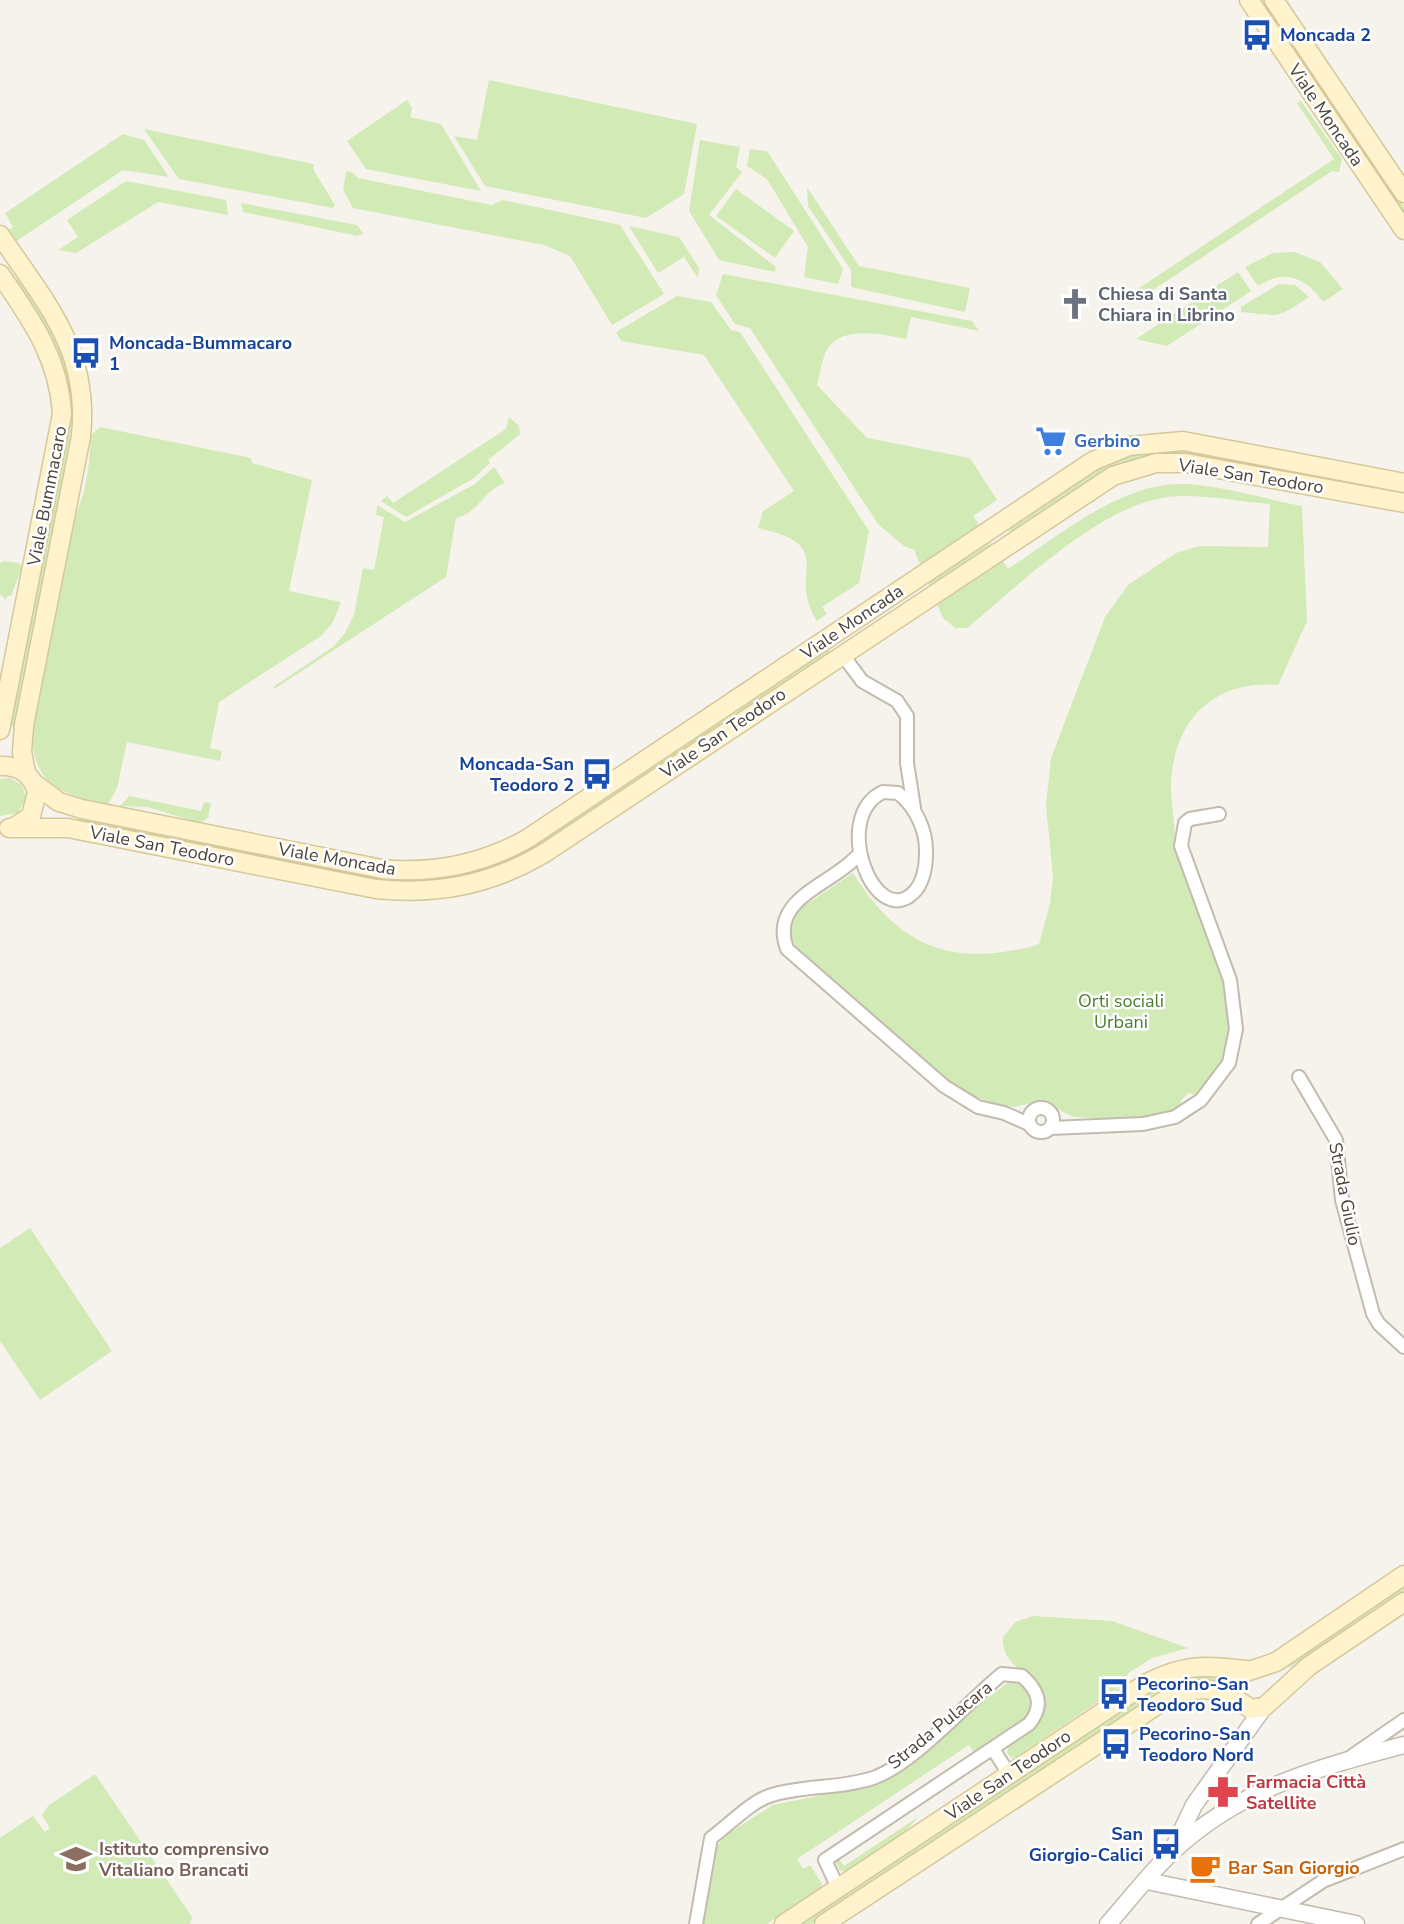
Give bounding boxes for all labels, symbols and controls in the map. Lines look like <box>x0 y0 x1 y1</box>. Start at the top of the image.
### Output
bus stop icon: Moncada 2 <box>1240 18 1274 52</box>
place label: Moncada 2 <box>1280 23 1371 47</box>
street label: Viale Moncada <box>1282 58 1369 171</box>
place label: Chiesa di Santa Chiara in Librino <box>1098 282 1235 327</box>
church icon: Chiesa di Santa Chiara in Librino <box>1058 287 1092 321</box>
place label: Moncada-Bummacaro 1 <box>109 331 292 376</box>
bus stop icon: Moncada-Bummacaro 1 <box>69 336 103 370</box>
street label: Viale Bummacaro <box>21 424 72 569</box>
supermarket icon: Gerbino <box>1034 424 1068 458</box>
place label: Gerbino <box>1074 429 1140 453</box>
street label: Viale San Teodoro <box>1176 453 1325 499</box>
street label: Viale Moncada <box>795 579 908 666</box>
street label: Viale San Teodoro <box>655 682 791 785</box>
place label: Moncada-San Teodoro 2 <box>459 752 574 797</box>
bus stop icon: Moncada-San Teodoro 2 <box>580 757 614 791</box>
street label: Viale San Teodoro <box>87 820 236 872</box>
street label: Viale Moncada <box>275 837 398 881</box>
park label: Orti sociali Urbani <box>1078 989 1164 1034</box>
street label: Strada Giulio <box>1323 1140 1367 1248</box>
place label: Pecorino-San Teodoro Sud <box>1137 1672 1249 1717</box>
street label: Strada Pulacara <box>883 1675 997 1775</box>
bus stop icon: Pecorino-San Teodoro Sud <box>1097 1677 1131 1711</box>
place label: Pecorino-San Teodoro Nord <box>1139 1722 1254 1767</box>
street label: Viale San Teodoro <box>940 1724 1076 1827</box>
bus stop icon: Pecorino-San Teodoro Nord <box>1099 1727 1133 1761</box>
place label: Farmacia Città Satellite <box>1246 1770 1366 1815</box>
pharmacy icon: Farmacia Città Satellite <box>1206 1775 1240 1809</box>
place label: San Giorgio-Calici <box>1029 1822 1143 1867</box>
bus stop icon: San Giorgio-Calici <box>1149 1827 1183 1861</box>
place label: Istituto comprensivo Vitaliano Brancati <box>98 1837 269 1882</box>
school or university icon: Istituto comprensivo Vitaliano Brancati <box>59 1842 93 1876</box>
cafe icon: Bar San Giorgio <box>1188 1851 1222 1885</box>
place label: Bar San Giorgio <box>1228 1856 1360 1880</box>

